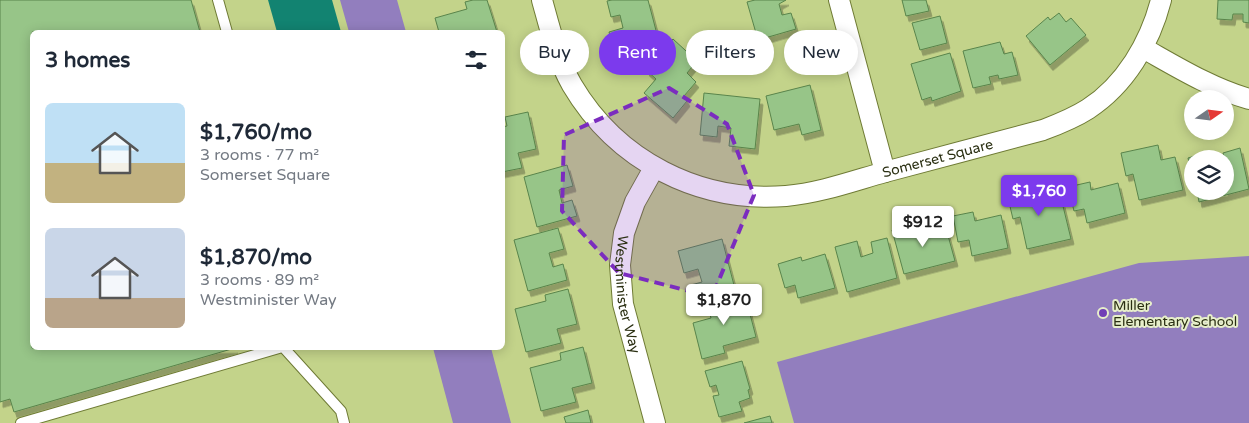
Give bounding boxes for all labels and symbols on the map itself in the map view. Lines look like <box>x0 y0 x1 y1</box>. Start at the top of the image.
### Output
north arrow <box>1184 90 1234 140</box>
street label: Somerset Square <box>880 135 995 181</box>
pin: $1,760 <box>998 174 1080 217</box>
pin: $912 <box>893 206 953 248</box>
street label: Westminister Way <box>611 234 644 356</box>
pin: $1,870 <box>683 284 765 326</box>
place label: Miller Elementary School <box>1113 297 1237 330</box>
marker: Miller Elementary School <box>1097 307 1109 319</box>

